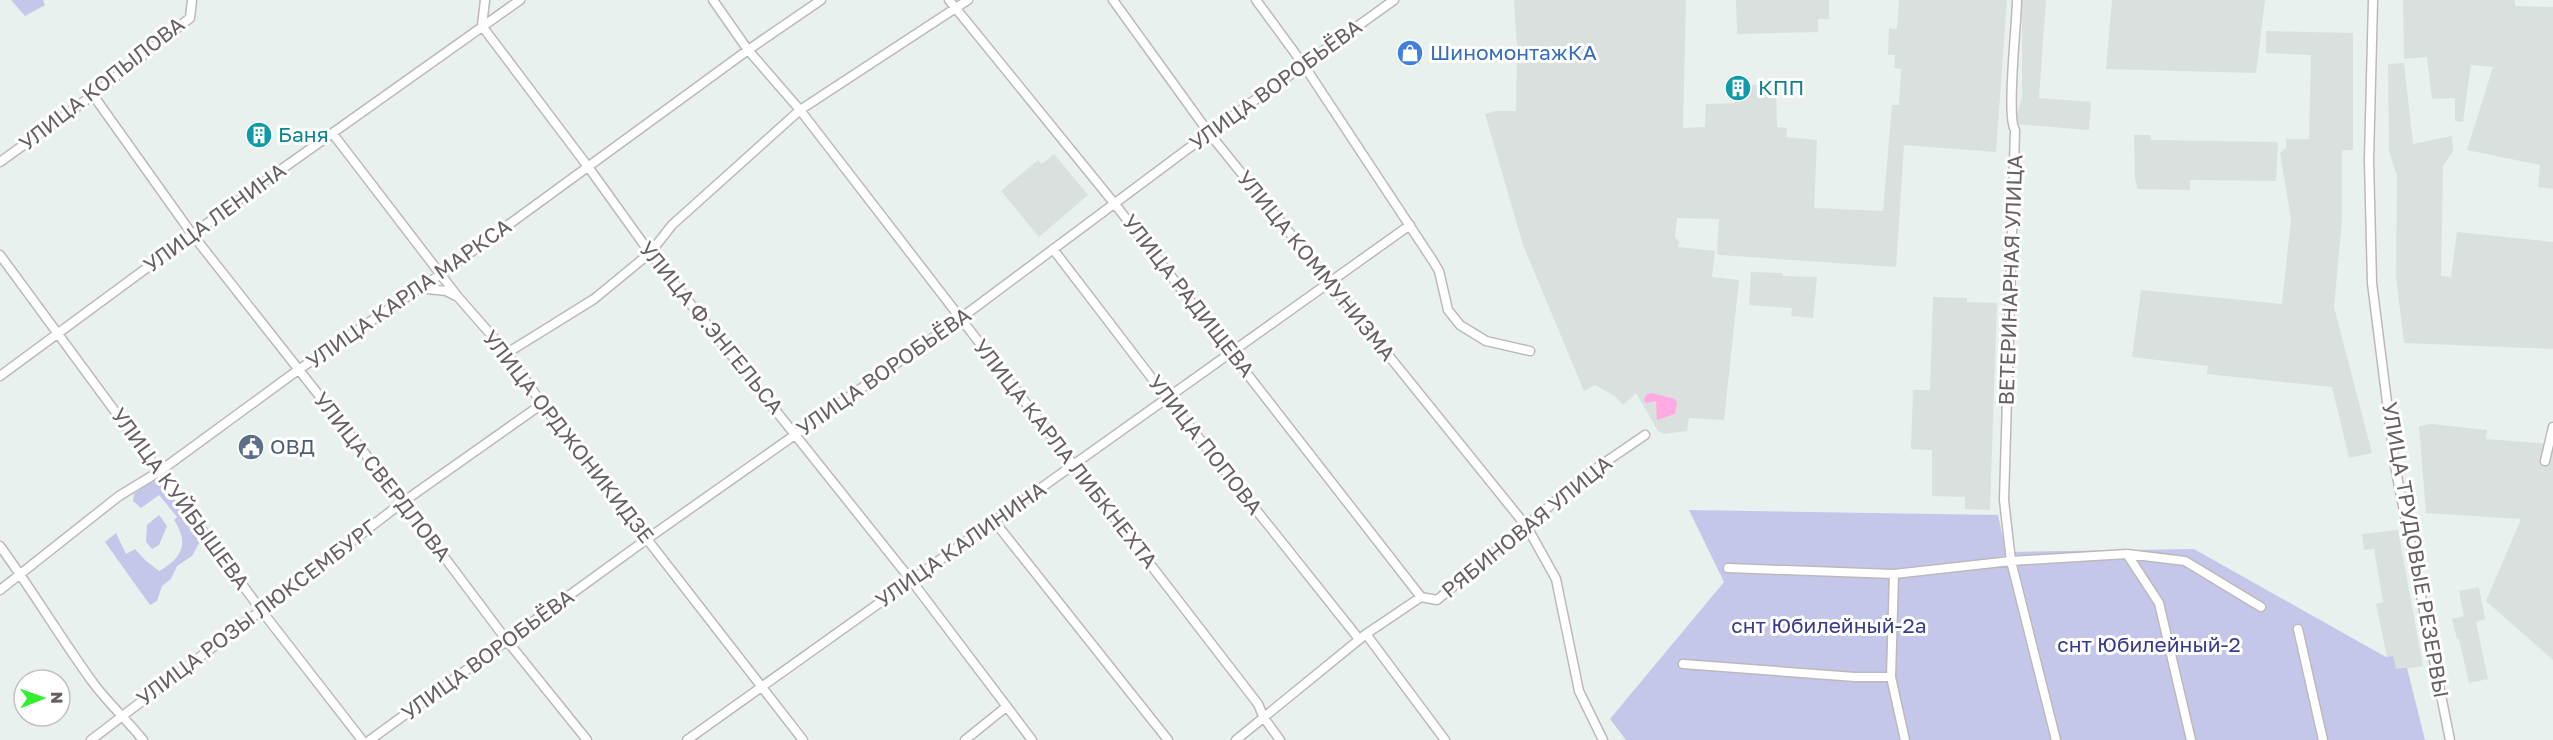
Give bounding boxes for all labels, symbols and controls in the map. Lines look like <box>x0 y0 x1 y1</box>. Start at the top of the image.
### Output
street label: УЛИЦА КОПЫЛОВА <box>14 11 189 156</box>
street label: УЛИЦА ВОРОБЬЁВА <box>1184 13 1367 155</box>
shop icon: ШиномонтажКА <box>1395 38 1425 68</box>
place label: ШиномонтажКА <box>1430 39 1597 65</box>
building icon: КПП <box>1723 73 1753 103</box>
place label: КПП <box>1758 74 1804 100</box>
building icon: Баня <box>244 120 274 150</box>
place label: Баня <box>278 121 329 147</box>
street label: ВЕТЕРИНАРНАЯ УЛИЦА <box>1993 154 2027 406</box>
street label: УЛИЦА ЛЕНИНА <box>138 157 291 278</box>
street label: УЛИЦА КОММУНИЗМА <box>1232 165 1402 366</box>
street label: УЛИЦА РАДИЩЕВА <box>1117 209 1260 382</box>
street label: УЛИЦА КАРЛА МАРКСА <box>301 213 516 374</box>
street label: УЛИЦА Ф.ЭНГЕЛЬСА <box>634 236 789 419</box>
street label: УЛИЦА ВОРОБЬЁВА <box>791 301 976 441</box>
street label: УЛИЦА ОРДЖОНИКИДЗЕ <box>478 325 660 548</box>
street label: УЛИЦА КАРЛА ЛИБКНЕХТА <box>968 334 1163 573</box>
street label: УЛИЦА ПОПОВА <box>1143 369 1268 519</box>
street label: УЛИЦА СВЕРДЛОВА <box>309 387 457 566</box>
street label: УЛИЦА ТРУДОВЫЕ РЕЗЕРВЫ <box>2377 400 2455 700</box>
street label: УЛИЦА КУЙБЫШЕВА <box>106 402 255 594</box>
public building icon: ОВД <box>236 432 266 462</box>
place label: ОВД <box>270 433 315 459</box>
street label: РЯБИНОВАЯ УЛИЦА <box>1436 450 1617 603</box>
street label: УЛИЦА КАЛИНИНА <box>870 476 1051 613</box>
street label: УЛИЦА РОЗЫ ЛЮКСЕМБУРГ <box>131 513 382 711</box>
street label: УЛИЦА ВОРОБЬЁВА <box>396 583 579 725</box>
park label: снт Юбилейный-2а <box>1731 612 1927 638</box>
park label: снт Юбилейный-2 <box>2057 631 2241 657</box>
north arrow <box>12 668 72 728</box>
text: N <box>47 691 67 704</box>

